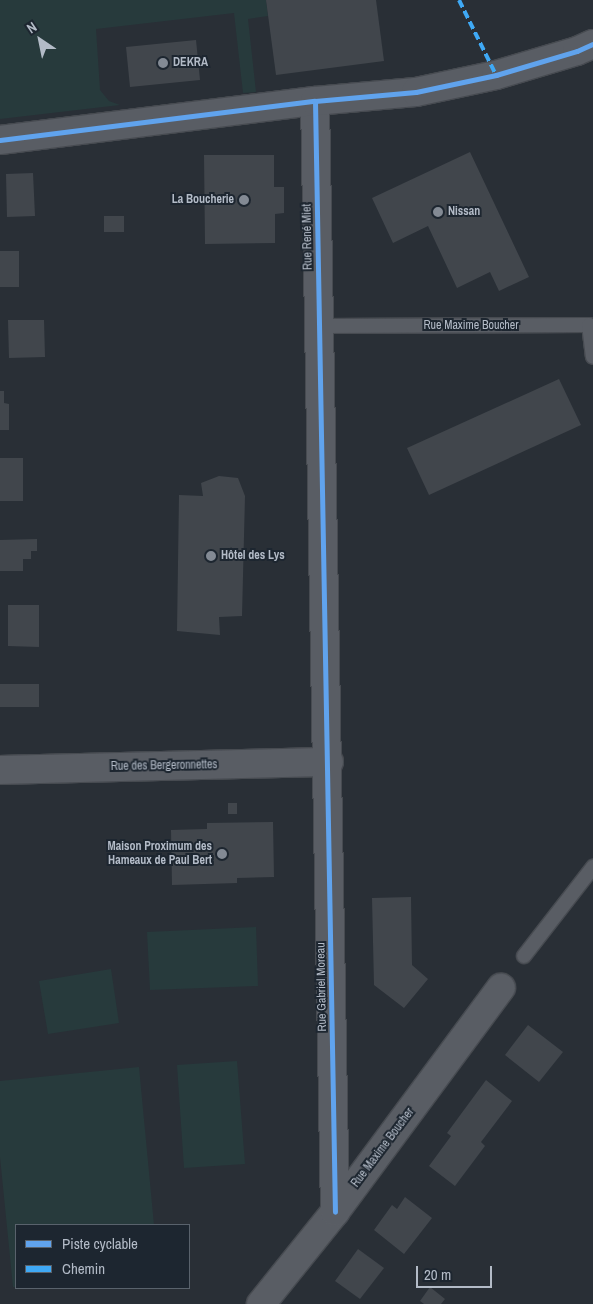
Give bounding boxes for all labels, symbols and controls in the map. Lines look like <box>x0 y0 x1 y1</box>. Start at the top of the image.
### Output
north arrow <box>15 15 65 65</box>
text: N <box>23 18 40 37</box>
place label: DEKRA <box>173 56 208 70</box>
marker: DEKRA <box>157 57 169 69</box>
place label: La Boucherie <box>172 193 234 207</box>
marker: La Boucherie <box>238 194 250 206</box>
street label: Rue René Miet <box>300 204 316 270</box>
place label: Nissan <box>448 205 480 219</box>
marker: Nissan <box>432 206 444 218</box>
street label: Rue Maxime Boucher <box>423 319 519 333</box>
place label: Hôtel des Lys <box>221 549 285 563</box>
marker: Hôtel des Lys <box>205 550 217 562</box>
street label: Rue des Bergeronnettes <box>111 758 217 774</box>
place label: Maison Proximum des Hameaux de Paul Bert <box>108 840 212 868</box>
marker: Maison Proximum des Hameaux de Paul Bert <box>216 848 228 860</box>
street label: Rue Gabriel Moreau <box>314 942 330 1032</box>
street label: Rue Maxime Boucher <box>349 1106 417 1190</box>
legend <box>15 1224 190 1289</box>
text: Piste cyclable <box>62 1233 138 1254</box>
scale bar <box>418 1256 494 1288</box>
text: Chemin <box>62 1258 105 1279</box>
text: 20 m <box>424 1264 451 1285</box>

